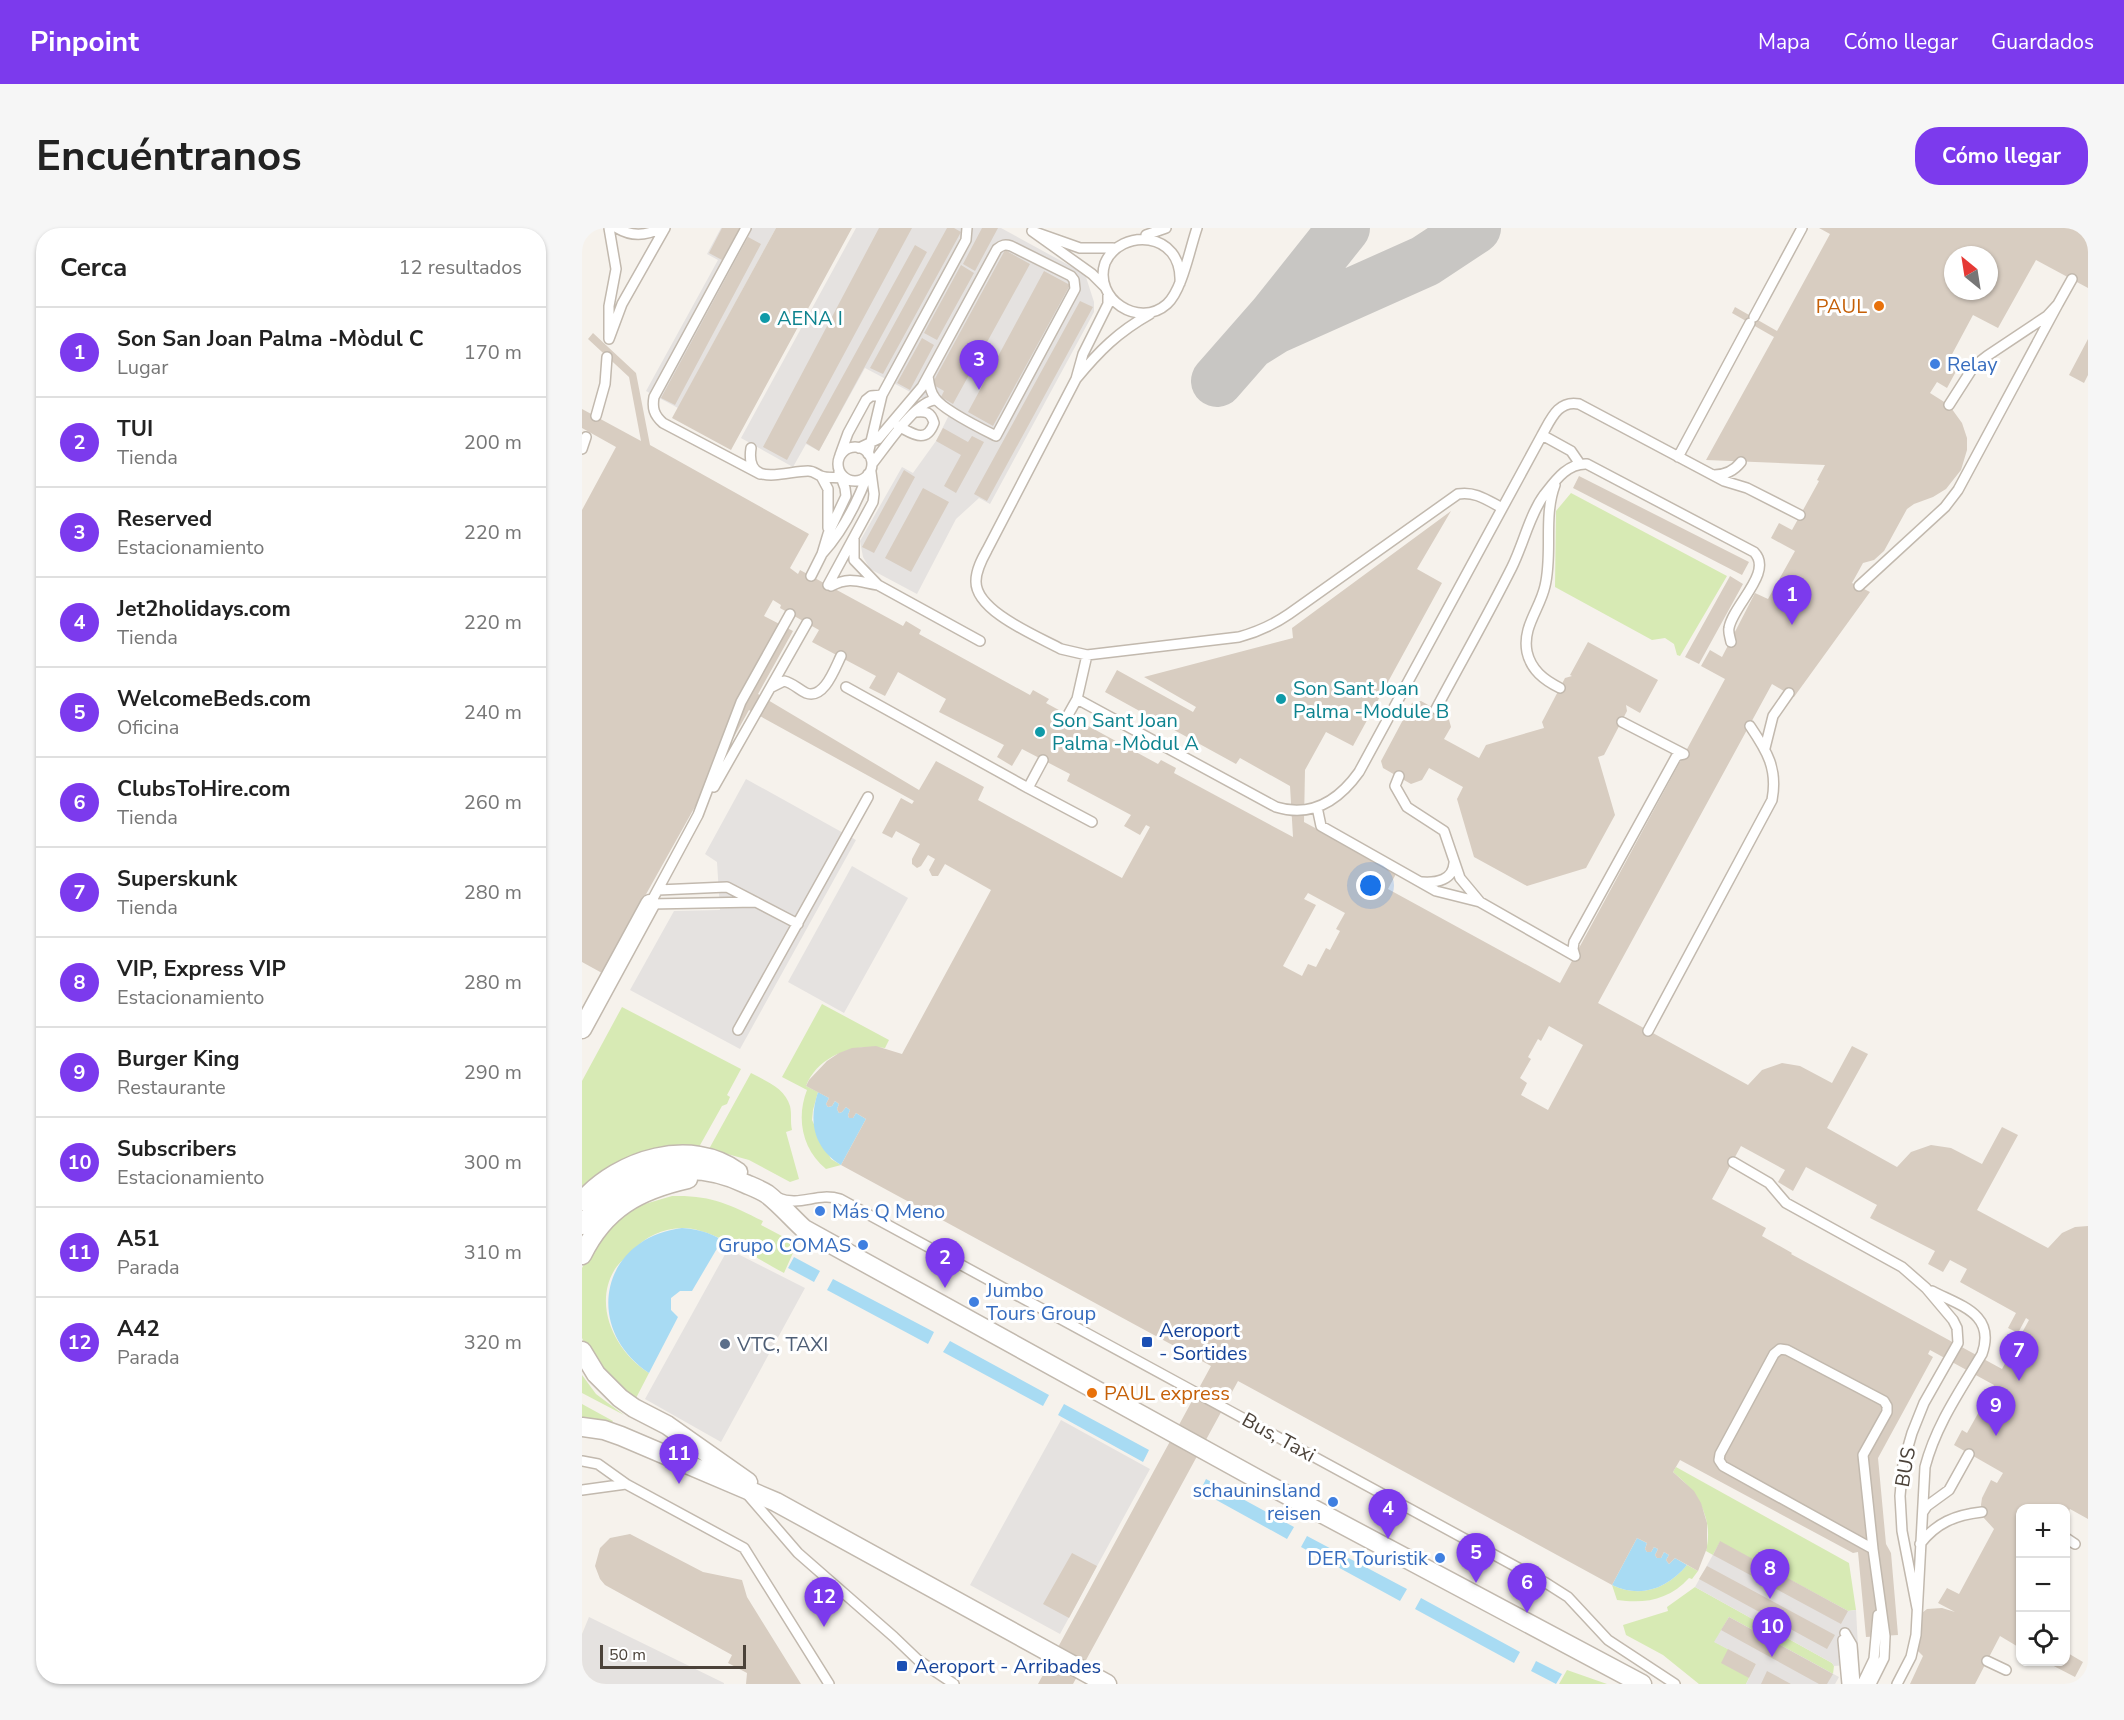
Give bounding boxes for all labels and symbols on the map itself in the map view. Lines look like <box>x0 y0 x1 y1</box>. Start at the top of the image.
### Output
north arrow <box>1944 246 1998 300</box>
place label: PAUL <box>1816 293 1867 320</box>
marker: PAUL <box>1872 299 1886 313</box>
place label: AENA I <box>777 305 843 332</box>
marker: AENA I <box>758 311 772 325</box>
pin: 3 <box>960 340 998 390</box>
place label: Relay <box>1947 351 1998 378</box>
marker: Relay <box>1928 357 1942 371</box>
pin: 1 <box>1772 576 1812 625</box>
place label: Son Sant Joan Palma -Module B <box>1293 675 1449 725</box>
marker: Son Sant Joan Palma -Module B <box>1274 692 1288 706</box>
place label: Son Sant Joan Palma -Mòdul A <box>1052 707 1199 757</box>
marker: Son Sant Joan Palma -Mòdul A <box>1033 725 1047 739</box>
your location <box>1356 871 1385 900</box>
place label: Más Q Meno <box>832 1198 945 1225</box>
marker: Más Q Meno <box>813 1204 827 1218</box>
place label: Grupo COMAS <box>718 1232 851 1259</box>
marker: Grupo COMAS <box>856 1238 870 1252</box>
pin: 2 <box>926 1238 964 1288</box>
place label: Jumbo Tours Group <box>985 1277 1096 1327</box>
marker: Jumbo Tours Group <box>967 1295 981 1309</box>
place label: Aeroport - Sortides <box>1159 1317 1247 1367</box>
place label: VTC, TAXI <box>736 1331 828 1358</box>
pin: 7 <box>2000 1332 2038 1381</box>
marker: Aeroport - Sortides <box>1140 1335 1154 1349</box>
marker: VTC, TAXI <box>718 1337 732 1351</box>
place label: PAUL express <box>1104 1380 1230 1407</box>
marker: PAUL express <box>1085 1386 1099 1400</box>
pin: 9 <box>1976 1386 2016 1436</box>
street label: Bus, Taxi <box>1237 1406 1320 1469</box>
pin: 11 <box>660 1434 698 1484</box>
street label: BUS <box>1889 1445 1922 1489</box>
place label: schauninsland reisen <box>1192 1477 1321 1527</box>
pin: 4 <box>1368 1490 1408 1539</box>
marker: schauninsland reisen <box>1326 1495 1340 1509</box>
pin: 5 <box>1456 1534 1496 1583</box>
place label: DER Touristik <box>1307 1545 1429 1572</box>
pin: 8 <box>1750 1550 1790 1599</box>
marker: DER Touristik <box>1433 1551 1447 1565</box>
pin: 6 <box>1508 1564 1546 1613</box>
pin: 12 <box>804 1578 844 1627</box>
pin: 10 <box>1752 1608 1792 1657</box>
scale bar <box>600 1642 746 1670</box>
place label: Aeroport - Arribades <box>914 1653 1101 1680</box>
marker: Aeroport - Arribades <box>895 1659 909 1673</box>

